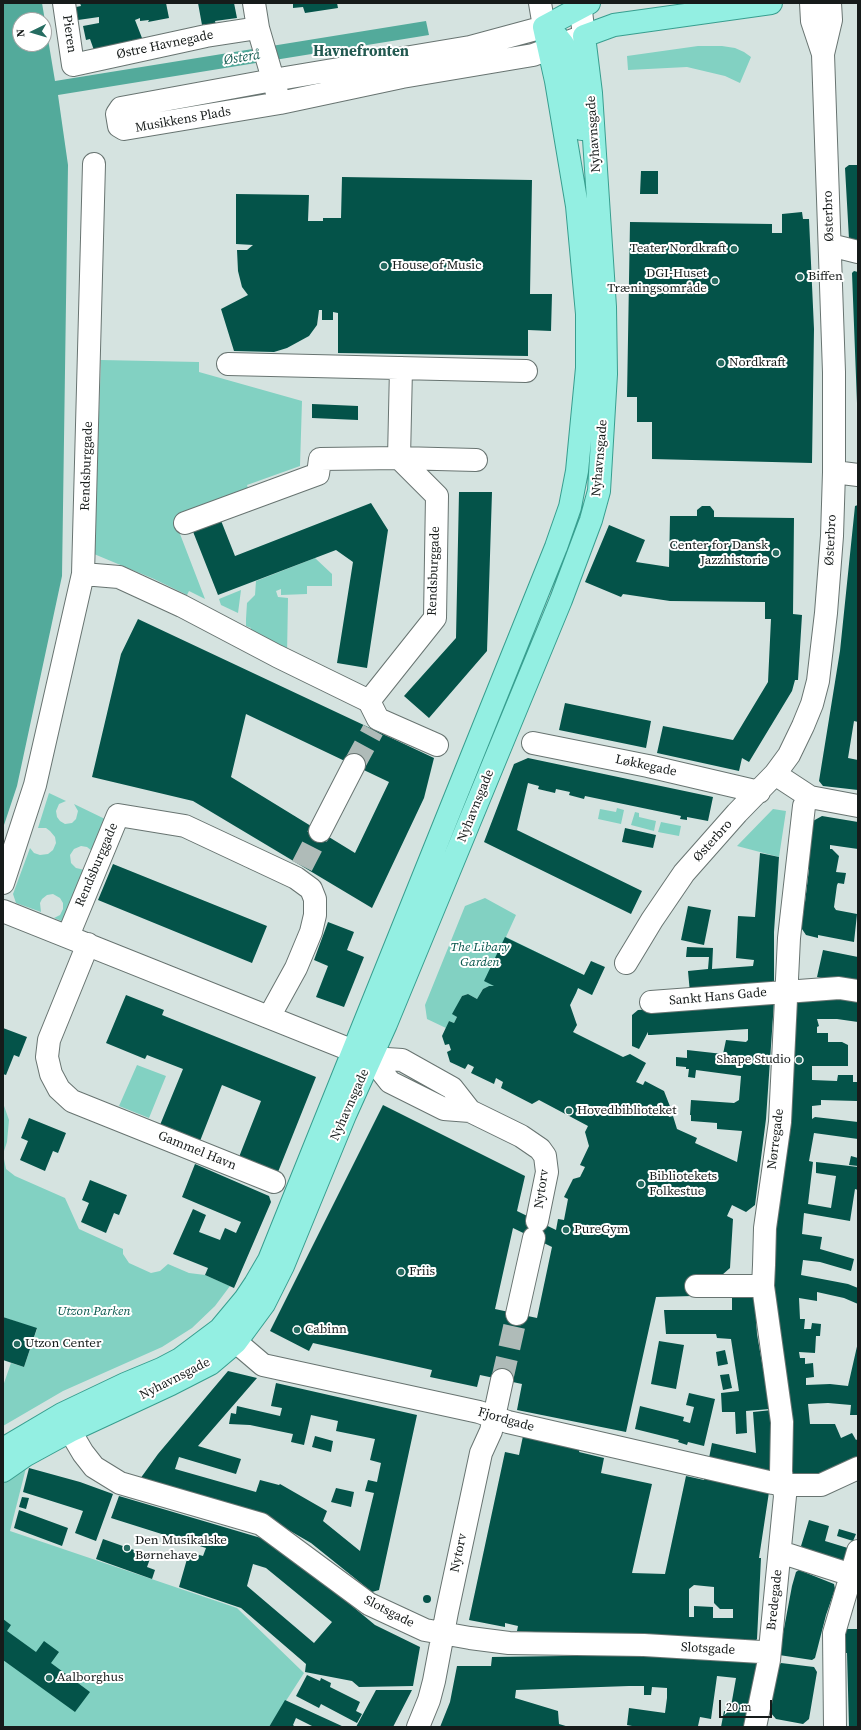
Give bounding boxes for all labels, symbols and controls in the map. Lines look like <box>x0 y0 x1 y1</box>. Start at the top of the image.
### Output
north arrow <box>12 12 52 52</box>
street label: Pieren <box>59 14 79 54</box>
street label: Østre Havnegade <box>115 27 215 63</box>
text: N <box>13 28 28 38</box>
district label: Havnefronten <box>313 43 409 61</box>
water label: Østerå <box>223 47 261 69</box>
street label: Nyhavnsgade <box>584 95 604 173</box>
street label: Musikkens Plads <box>134 104 232 136</box>
street label: Østerbro <box>820 190 838 242</box>
place label: Teater Nordkraft <box>630 241 726 257</box>
marker: Teater Nordkraft <box>729 244 739 254</box>
place label: House of Music <box>392 258 482 274</box>
marker: House of Music <box>379 261 389 271</box>
place label: DGI-Huset Træningsområde <box>607 266 707 297</box>
place label: Biffen <box>808 269 843 285</box>
marker: Biffen <box>795 272 805 282</box>
marker: DGI-Huset Træningsområde <box>710 276 720 286</box>
place label: Nordkraft <box>729 355 786 371</box>
marker: Nordkraft <box>716 358 726 368</box>
street label: Nyhavnsgade <box>589 419 611 497</box>
street label: Rendsburggade <box>78 421 96 511</box>
street label: Østerbro <box>822 514 840 566</box>
street label: Rendsburggade <box>425 526 443 616</box>
place label: Center for Dansk Jazzhistorie <box>670 538 768 569</box>
marker: Center for Dansk Jazzhistorie <box>771 548 781 558</box>
street label: Løkkegade <box>614 752 678 780</box>
street label: Nyhavnsgade <box>454 767 498 845</box>
street label: Østerbro <box>690 817 736 865</box>
street label: Rendsburggade <box>72 821 122 909</box>
park label: The Libary Garden <box>451 940 509 971</box>
street label: Sankt Hans Gade <box>668 985 768 1009</box>
place label: Shape Studio <box>716 1052 791 1068</box>
marker: Shape Studio <box>794 1055 804 1065</box>
street label: Nyhavnsgade <box>327 1067 373 1143</box>
place label: Hovedbiblioteket <box>577 1103 676 1119</box>
marker: Hovedbiblioteket <box>564 1106 574 1116</box>
street label: Nørregade <box>765 1108 787 1170</box>
street label: Gammel Havn <box>156 1128 238 1174</box>
street label: Nytorv <box>532 1168 552 1210</box>
place label: Bibliotekets Folkestue <box>649 1169 717 1200</box>
marker: Bibliotekets Folkestue <box>636 1179 646 1189</box>
place label: PureGym <box>574 1222 628 1238</box>
marker: PureGym <box>561 1225 571 1235</box>
place label: Friis <box>409 1264 435 1280</box>
marker: Friis <box>396 1267 406 1277</box>
park label: Utzon Parken <box>57 1304 131 1320</box>
place label: Cabinn <box>305 1322 347 1338</box>
marker: Cabinn <box>292 1325 302 1335</box>
place label: Utzon Center <box>25 1336 101 1352</box>
marker: Utzon Center <box>12 1339 22 1349</box>
street label: Nyhavnsgade <box>137 1355 213 1403</box>
street label: Fjordgade <box>476 1405 536 1435</box>
street label: Nytorv <box>447 1532 471 1574</box>
place label: Den Musikalske Børnehave <box>135 1533 227 1564</box>
marker: Den Musikalske Børnehave <box>122 1543 132 1553</box>
street label: Bredegade <box>764 1569 786 1631</box>
street label: Slotsgade <box>361 1593 417 1631</box>
street label: Slotsgade <box>680 1640 736 1658</box>
place label: Aalborghus <box>57 1670 124 1686</box>
marker: Aalborghus <box>44 1673 54 1683</box>
scale bar <box>721 1692 774 1718</box>
text: 20 m <box>726 1699 752 1715</box>

